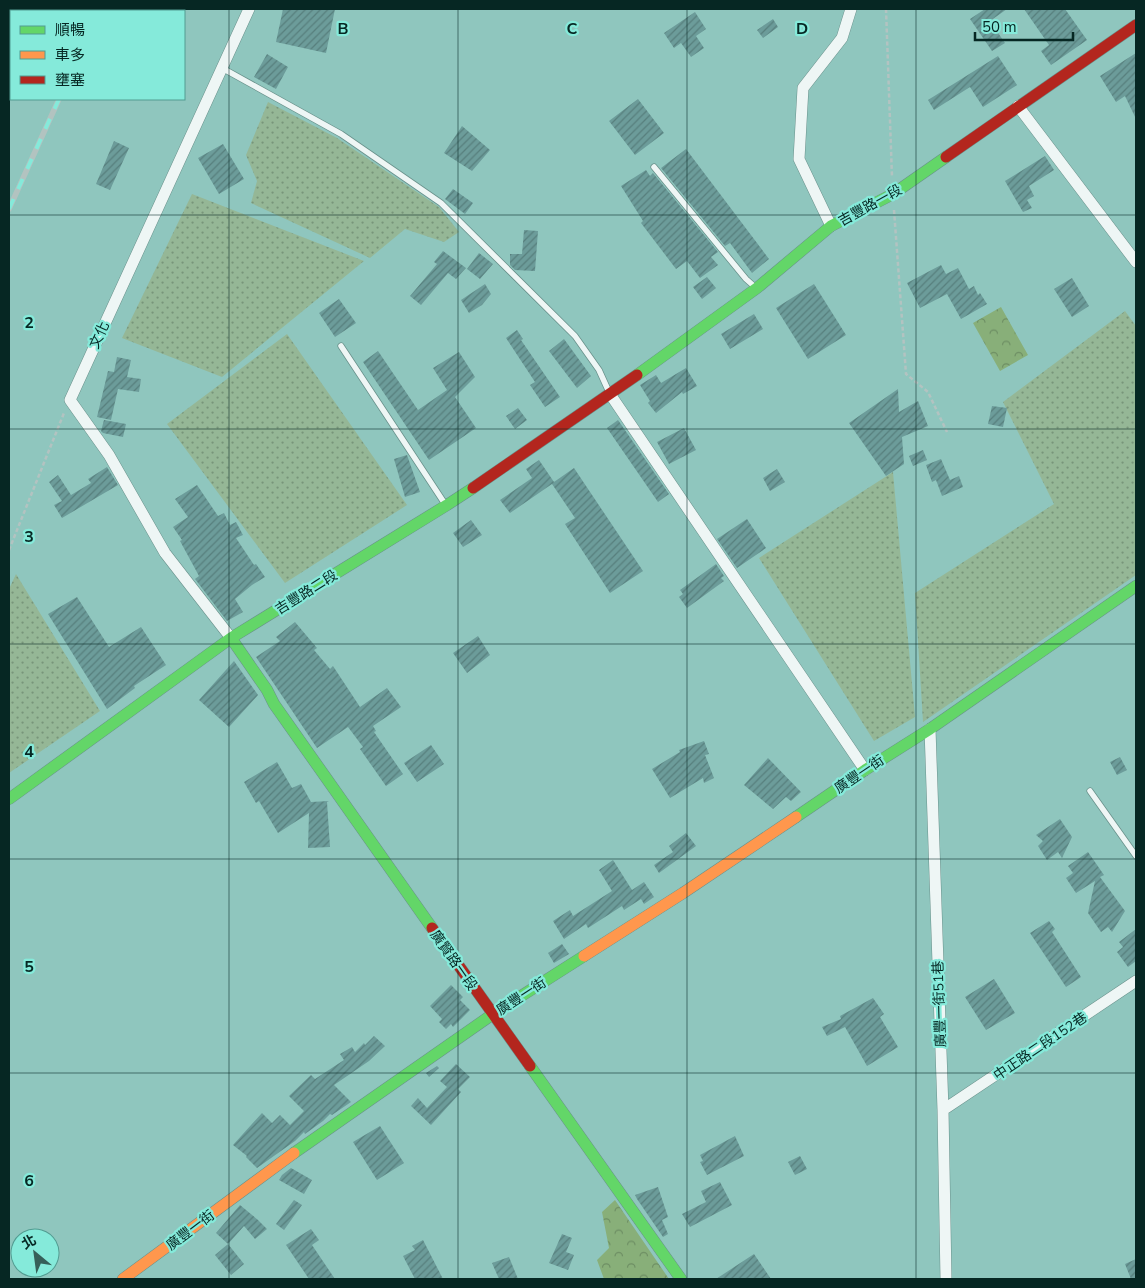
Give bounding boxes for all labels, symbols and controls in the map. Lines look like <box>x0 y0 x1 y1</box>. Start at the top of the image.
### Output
legend <box>10 10 185 100</box>
scale bar <box>975 10 1072 42</box>
text: 50 m <box>982 17 1017 37</box>
text: B <box>337 18 349 40</box>
text: C <box>567 18 578 40</box>
text: D <box>796 18 808 40</box>
text: 順暢 <box>55 20 85 40</box>
text: 車多 <box>55 45 85 65</box>
text: 壅塞 <box>55 70 85 90</box>
street label: 吉豐路一段 <box>835 180 905 231</box>
text: 2 <box>24 312 34 334</box>
street label: 文化 <box>85 319 114 352</box>
text: 3 <box>24 526 34 548</box>
street label: 吉豐路二段 <box>272 566 341 619</box>
text: 4 <box>24 741 34 763</box>
street label: 廣豐一街 <box>831 751 888 798</box>
street label: 廣賢路一段 <box>426 926 481 994</box>
text: 5 <box>24 956 34 978</box>
street label: 廣豐一街51巷 <box>928 960 951 1048</box>
street label: 廣豐一街 <box>493 973 550 1020</box>
street label: 中正路二段152巷 <box>990 1008 1091 1085</box>
text: 6 <box>24 1170 34 1192</box>
street label: 廣豐一街 <box>162 1206 218 1255</box>
north arrow <box>10 1228 60 1278</box>
text: 北 <box>18 1230 40 1254</box>

